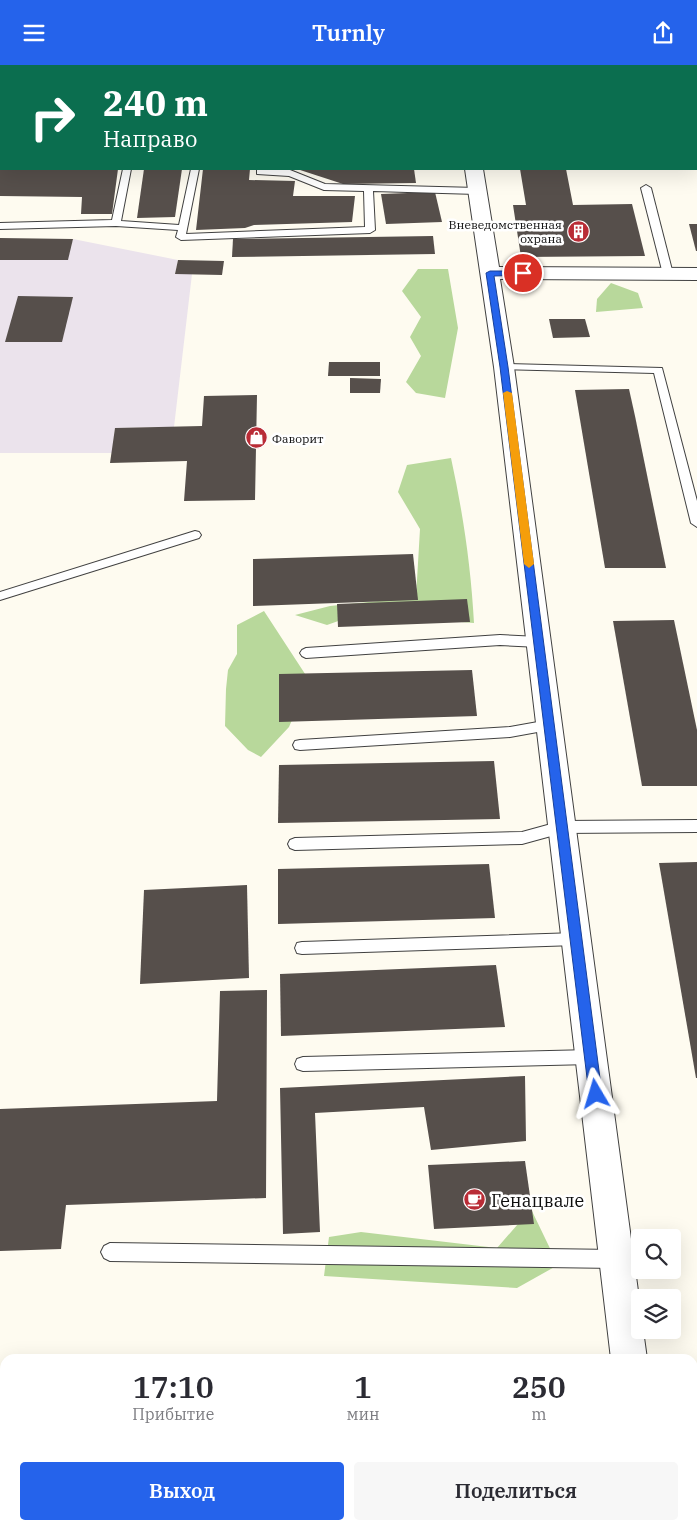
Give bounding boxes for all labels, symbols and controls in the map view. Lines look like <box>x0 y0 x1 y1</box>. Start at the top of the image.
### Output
text: Turnly <box>312 18 385 47</box>
icon: menu <box>20 19 48 47</box>
icon: share <box>649 19 677 47</box>
text: 240 m <box>103 80 208 126</box>
icon: right <box>20 85 85 150</box>
text: Направо <box>103 124 197 153</box>
place label: Вневедомственная охрана <box>449 217 562 246</box>
building icon: Вневедомственная охрана <box>566 219 590 243</box>
pin <box>502 252 544 294</box>
icon: arrive <box>509 259 537 287</box>
shop icon: Фаворит <box>244 426 268 450</box>
place label: Фаворит <box>272 431 324 446</box>
position arrow <box>569 1067 621 1119</box>
cafe icon: Генацвале <box>463 1188 487 1212</box>
place label: Генацвале <box>491 1189 584 1212</box>
map controls <box>631 1229 681 1339</box>
button: search <box>631 1229 681 1279</box>
button: layers <box>631 1289 681 1339</box>
text: 17:10 <box>133 1367 214 1406</box>
text: 1 <box>354 1367 372 1406</box>
text: 250 <box>512 1367 566 1406</box>
text: Прибытие <box>132 1404 214 1424</box>
text: мин <box>346 1404 380 1424</box>
text: m <box>531 1404 546 1424</box>
button: Выход <box>20 1462 344 1520</box>
button: Поделиться <box>354 1462 678 1520</box>

